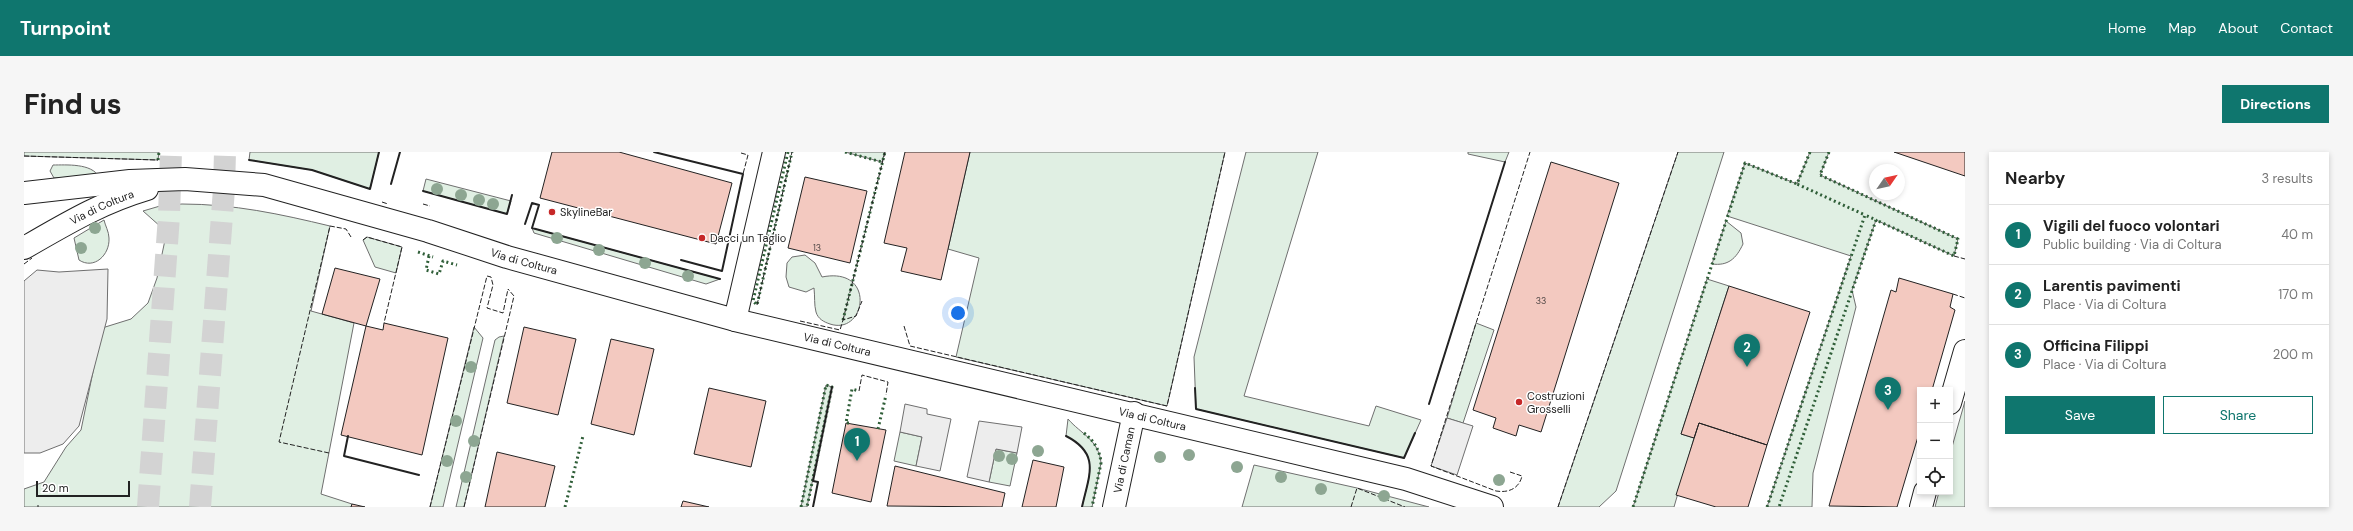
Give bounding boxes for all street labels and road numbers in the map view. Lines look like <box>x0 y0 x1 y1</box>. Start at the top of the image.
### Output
street label: Via di Coltura <box>67 187 136 228</box>
street label: Via di Coltura <box>489 245 559 278</box>
street label: Via di Coltura <box>802 329 872 359</box>
street label: Via di Coltura <box>1117 404 1188 434</box>
street label: Via di Caman <box>1110 426 1138 494</box>

